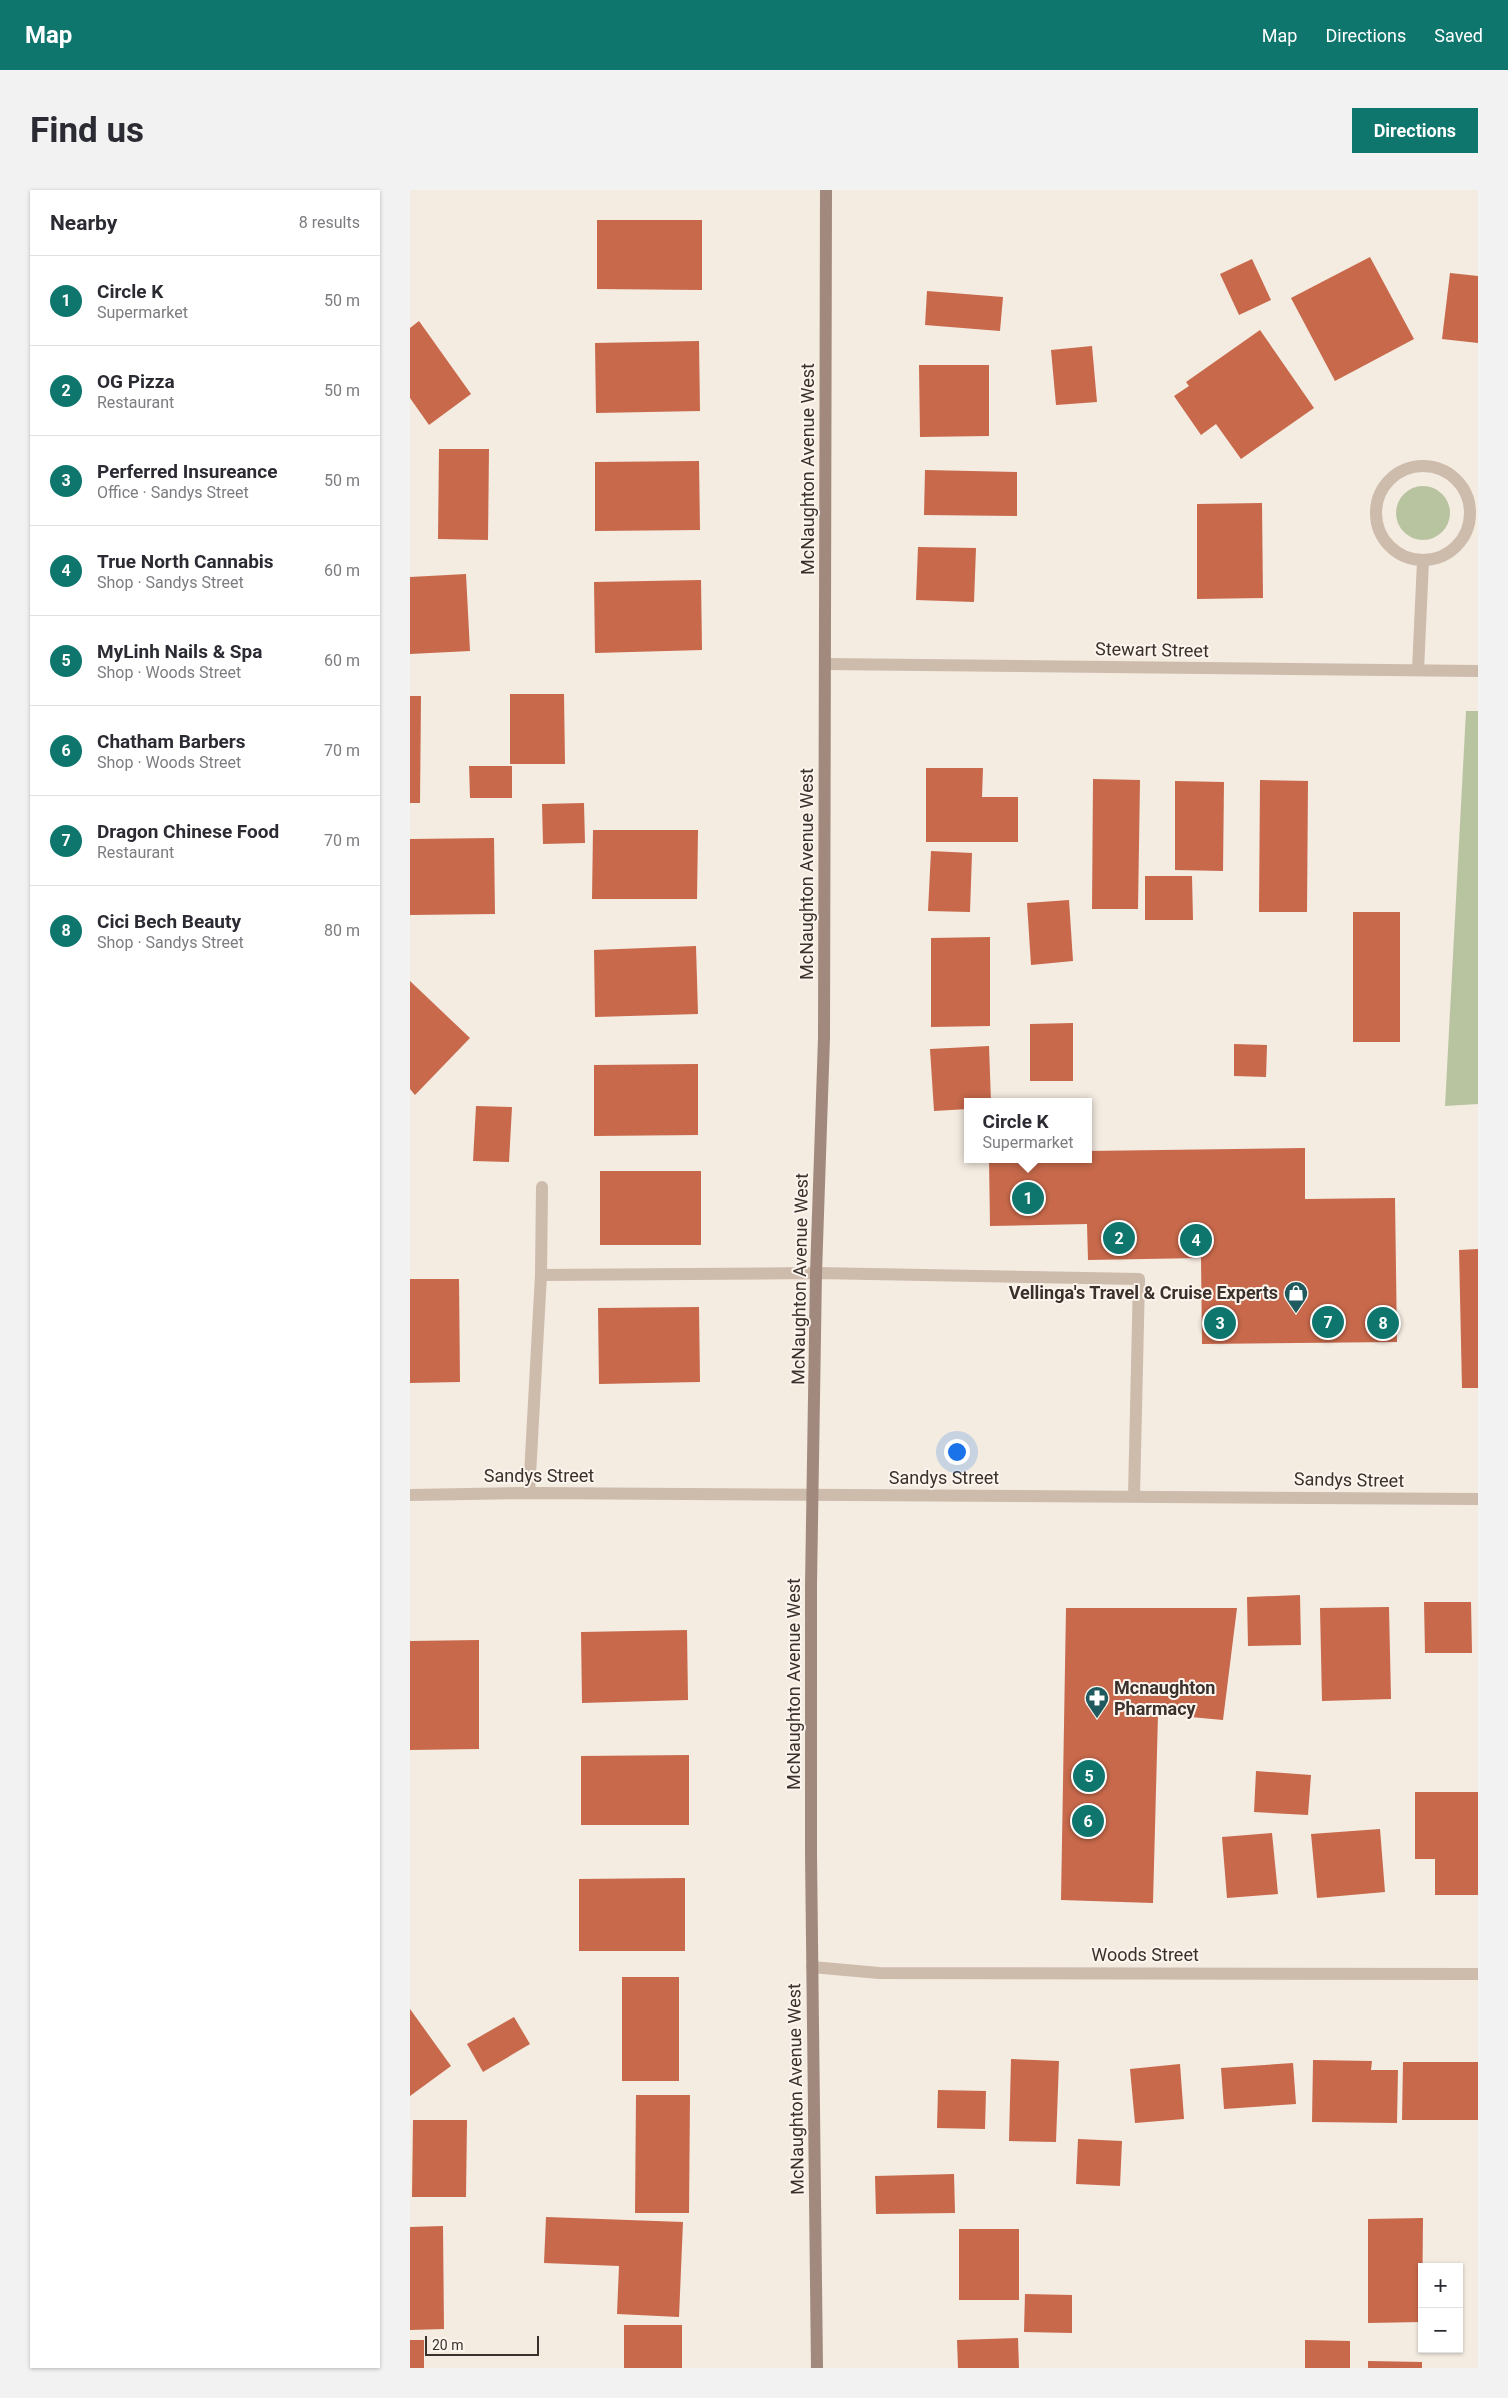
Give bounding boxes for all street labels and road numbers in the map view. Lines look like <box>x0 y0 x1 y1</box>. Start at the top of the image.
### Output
street label: McNaughton Avenue West <box>797 363 818 575</box>
street label: Stewart Street <box>1095 638 1209 661</box>
street label: McNaughton Avenue West <box>796 768 817 980</box>
street label: McNaughton Avenue West <box>787 1173 812 1385</box>
street label: Sandys Street <box>484 1465 594 1486</box>
street label: Sandys Street <box>889 1467 999 1488</box>
street label: Sandys Street <box>1294 1468 1404 1491</box>
street label: McNaughton Avenue West <box>783 1578 804 1790</box>
street label: Woods Street <box>1091 1944 1199 1965</box>
street label: McNaughton Avenue West <box>783 1983 808 2195</box>

